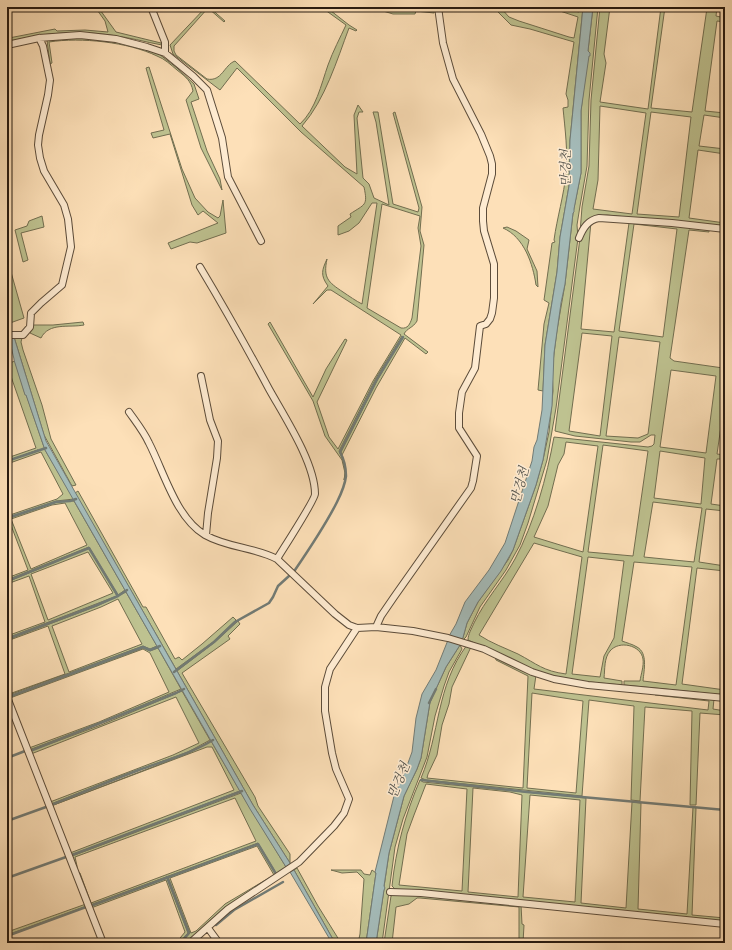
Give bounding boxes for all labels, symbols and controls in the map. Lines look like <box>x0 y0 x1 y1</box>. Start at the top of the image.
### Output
water label: 만겅천 <box>558 148 573 187</box>
water label: 만겅천 <box>507 464 532 505</box>
water label: 만겅천 <box>384 759 413 800</box>

